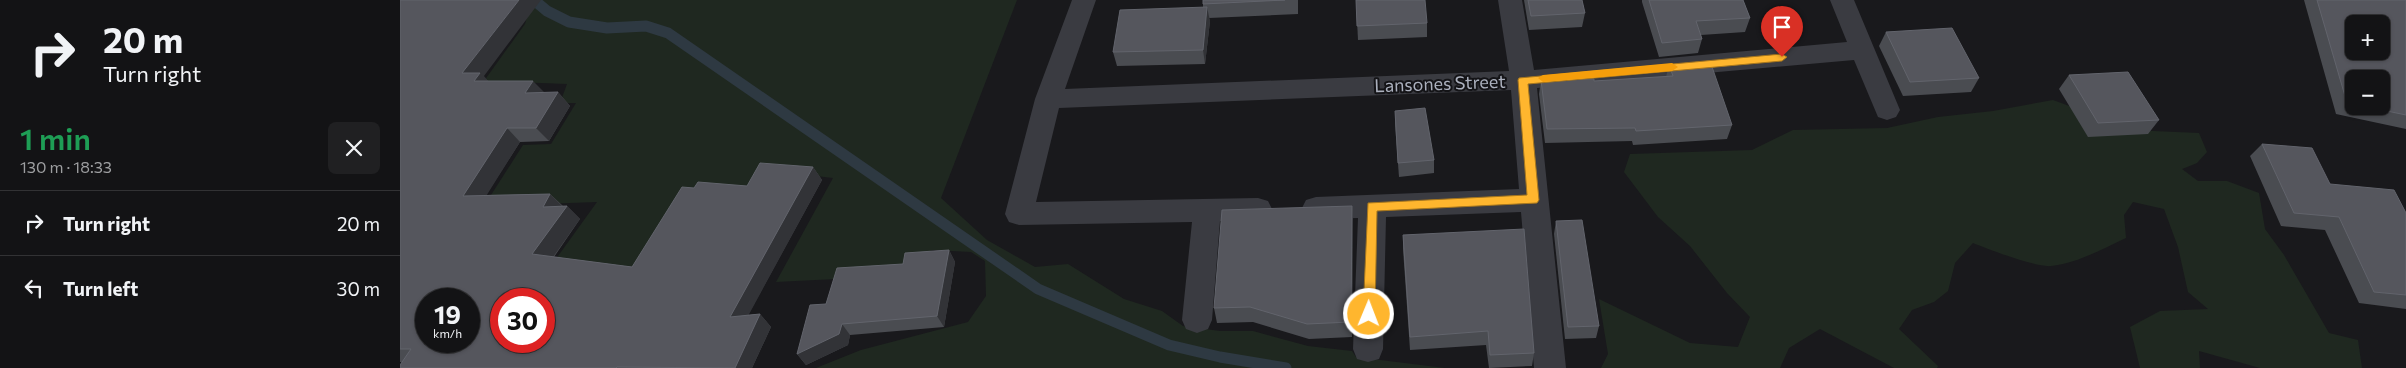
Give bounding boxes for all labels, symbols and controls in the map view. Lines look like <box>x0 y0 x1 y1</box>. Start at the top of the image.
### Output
pin <box>1761 6 1803 57</box>
icon: arrive <box>1768 13 1796 41</box>
map controls <box>2345 15 2390 115</box>
button: + <box>2345 15 2390 60</box>
text: 20 m <box>103 17 183 60</box>
icon: right <box>20 20 85 85</box>
text: Turn right <box>103 60 201 87</box>
street label: Lansones Street <box>1374 70 1506 96</box>
button: − <box>2345 70 2390 115</box>
text: 1 min <box>20 119 91 156</box>
button: close <box>328 122 380 174</box>
text: 130 m · 18:33 <box>20 157 112 176</box>
icon: right <box>20 209 48 237</box>
text: Turn right <box>63 212 150 235</box>
text: 20 m <box>337 212 380 235</box>
icon: left <box>20 274 48 302</box>
text: Turn left <box>63 277 138 300</box>
text: 30 m <box>337 277 380 300</box>
position arrow <box>1342 287 1394 339</box>
speed limit sign: 30 <box>490 288 555 353</box>
text: 19 <box>434 299 461 329</box>
text: km/h <box>433 326 462 340</box>

